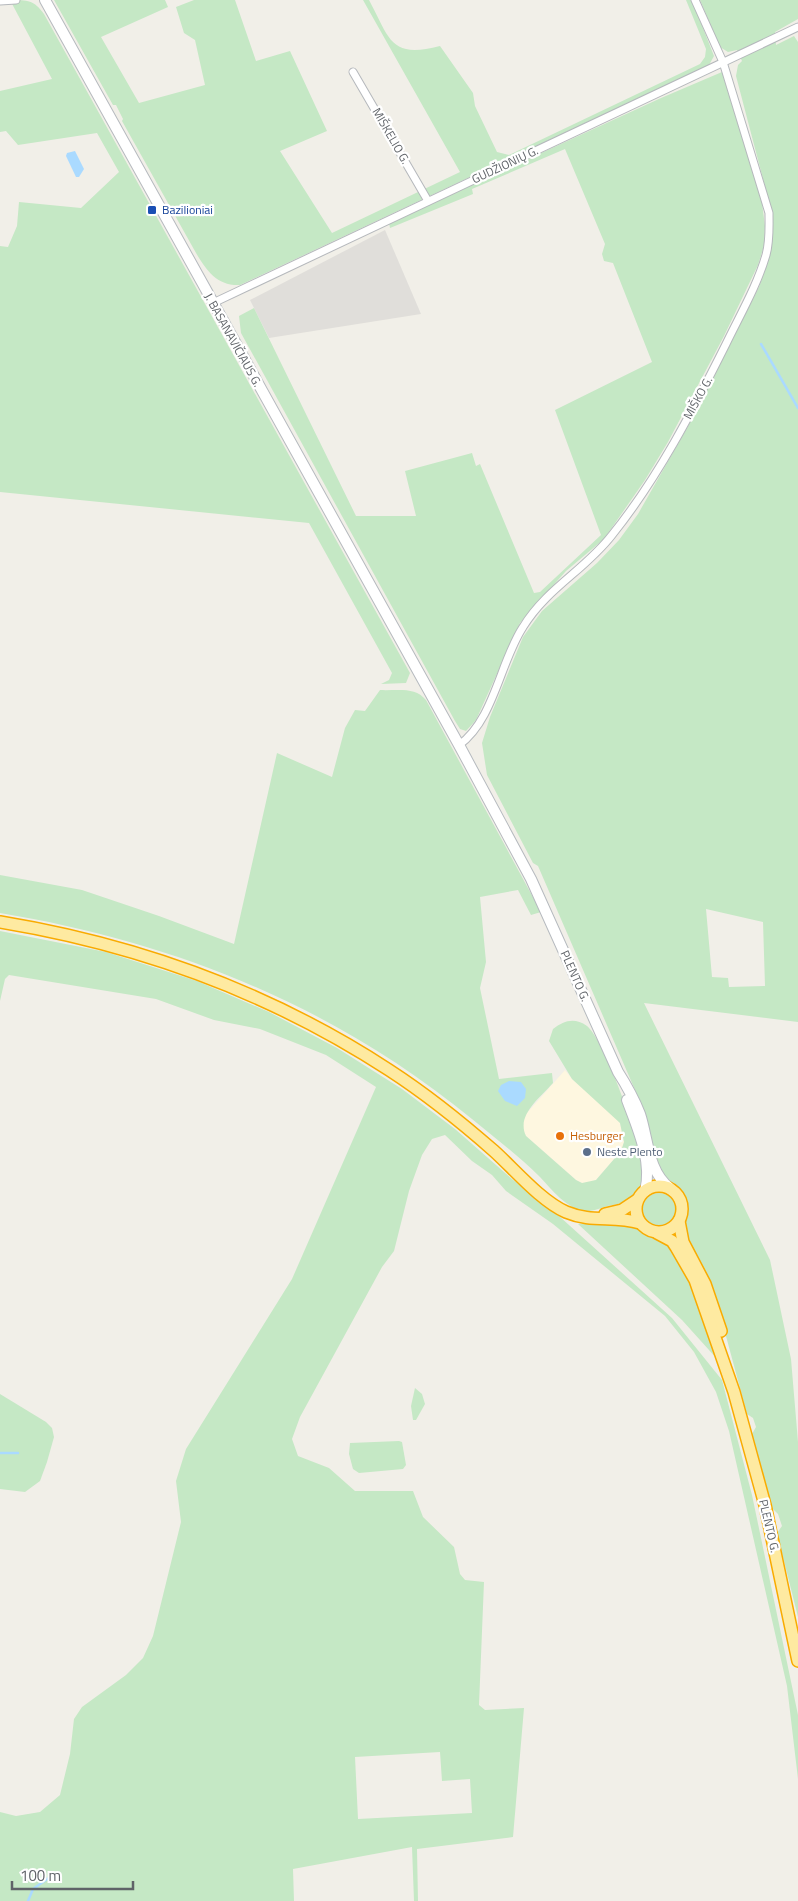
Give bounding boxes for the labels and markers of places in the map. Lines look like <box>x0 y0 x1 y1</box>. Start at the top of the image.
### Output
place label: Bazilioniai <box>162 200 213 219</box>
marker: Bazilioniai <box>146 204 158 216</box>
place label: Hesburger <box>570 1126 623 1145</box>
marker: Hesburger <box>554 1130 566 1142</box>
place label: Neste Plento <box>597 1142 663 1161</box>
marker: Neste Plento <box>581 1146 593 1158</box>

